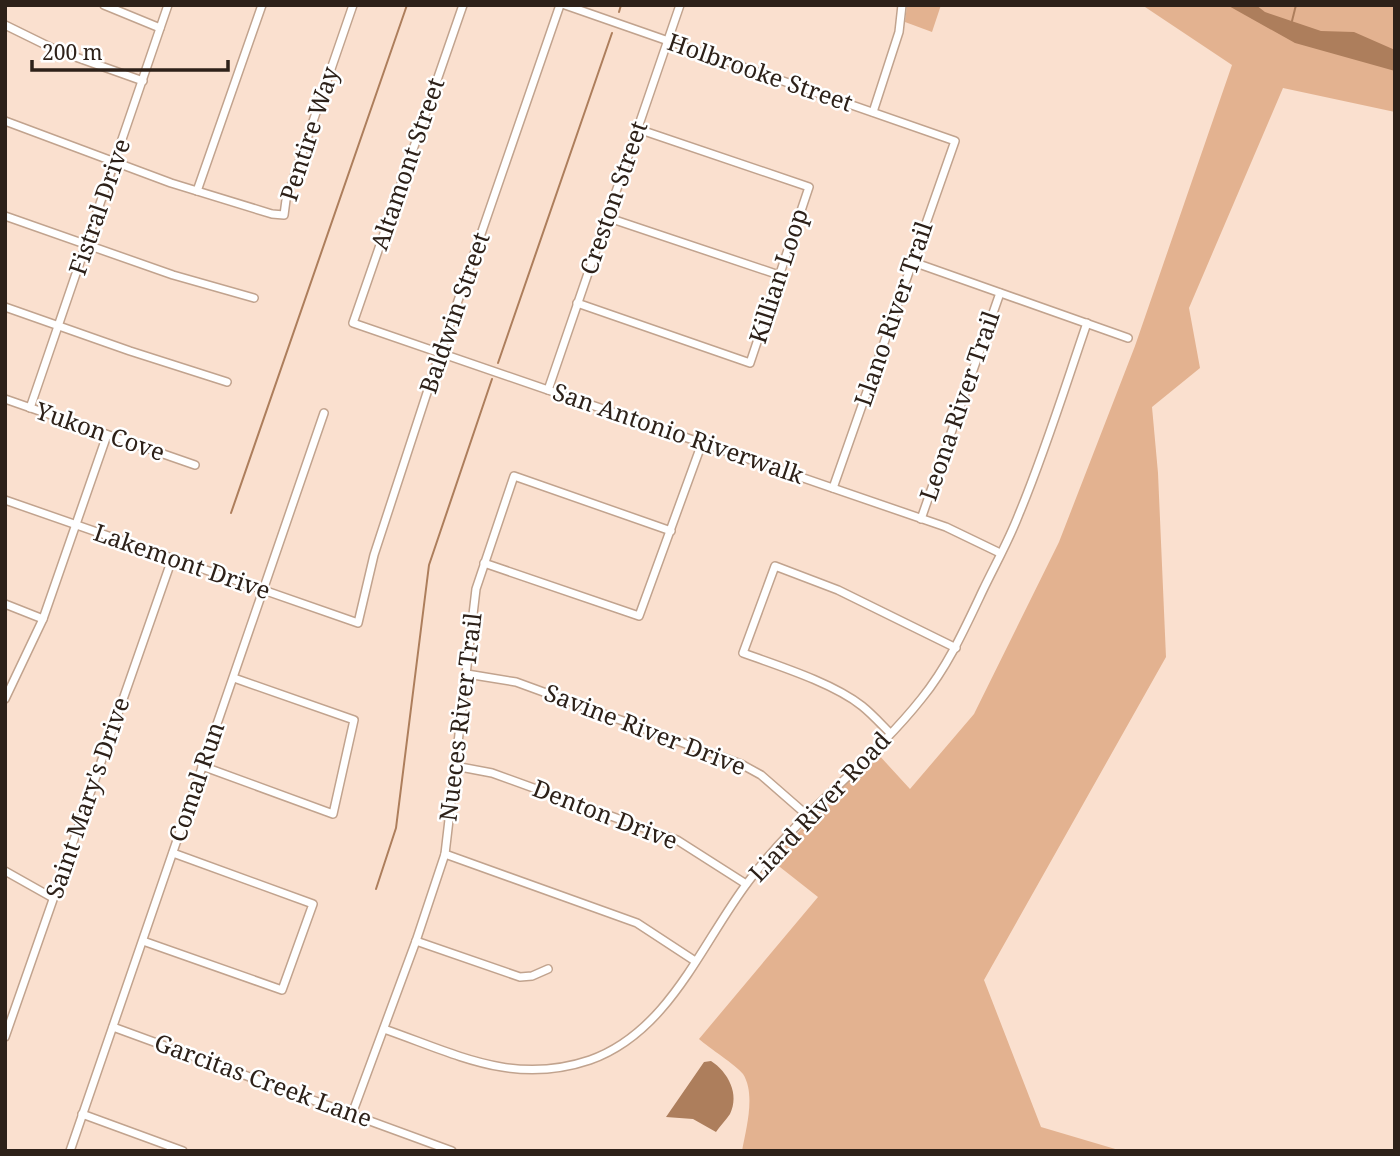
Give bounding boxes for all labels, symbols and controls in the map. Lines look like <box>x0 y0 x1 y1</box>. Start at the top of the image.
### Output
street label: Holbrooke Street <box>664 24 857 119</box>
scale bar <box>32 28 228 72</box>
text: 200 m <box>42 38 103 66</box>
street label: Pentire Way <box>271 62 346 205</box>
street label: Altamont Street <box>362 73 451 254</box>
street label: Creston Street <box>571 116 654 279</box>
street label: Fistral Drive <box>60 134 137 279</box>
street label: Killian Loop <box>740 204 815 347</box>
street label: Llano River Trail <box>846 216 940 410</box>
street label: Baldwin Street <box>411 228 497 398</box>
street label: Leona River Trail <box>911 306 1007 505</box>
street label: San Antonio Riverwalk <box>549 374 809 491</box>
street label: Yukon Cove <box>30 393 170 468</box>
street label: Lakemont Drive <box>90 515 275 606</box>
street label: Nueces River Trail <box>430 610 489 823</box>
street label: Savine River Drive <box>540 675 751 782</box>
street label: Saint Mary's Drive <box>37 692 137 903</box>
street label: Comal Run <box>160 717 232 846</box>
street label: Liard River Road <box>741 724 897 888</box>
street label: Denton Drive <box>528 771 683 856</box>
street label: Garcitas Creek Lane <box>150 1025 377 1134</box>

